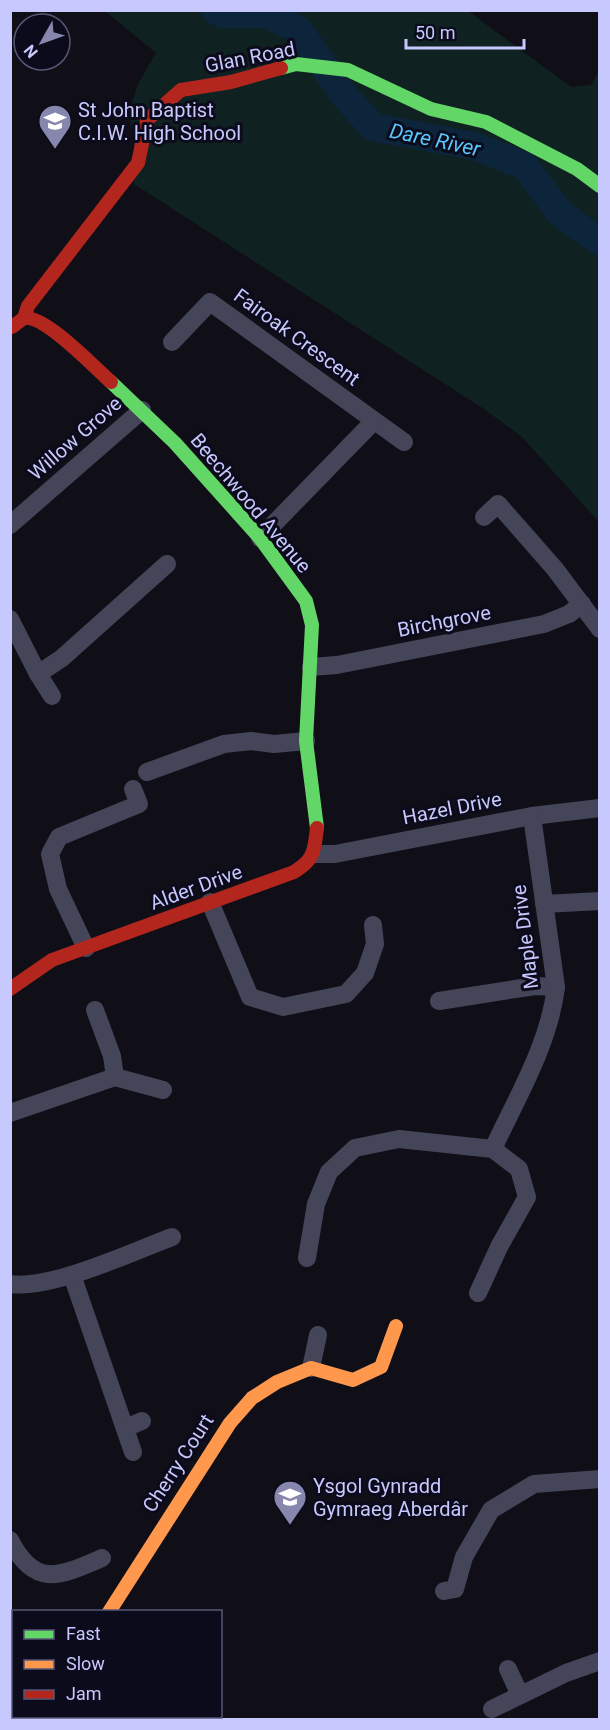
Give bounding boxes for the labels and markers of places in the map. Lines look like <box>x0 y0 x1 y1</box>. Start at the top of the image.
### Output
place label: St John Baptist C.I.W. High School <box>78 98 241 145</box>
school or university icon: St John Baptist C.I.W. High School <box>37 103 73 150</box>
place label: Ysgol Gynradd Gymraeg Aberdâr <box>313 1474 468 1521</box>
school or university icon: Ysgol Gynradd Gymraeg Aberdâr <box>272 1479 308 1526</box>

